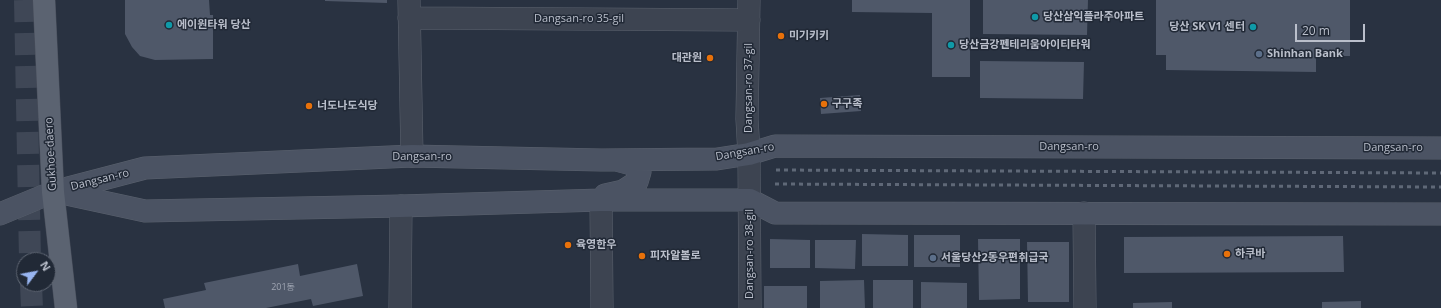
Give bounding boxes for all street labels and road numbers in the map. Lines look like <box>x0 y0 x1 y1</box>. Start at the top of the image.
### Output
street label: Dangsan-ro 35-gil <box>534 12 624 26</box>
street label: Dangsan-ro 37-gil <box>742 43 756 133</box>
street label: Gukhoe-daero <box>42 117 60 191</box>
street label: Dangsan-ro <box>715 140 775 164</box>
street label: Dangsan-ro <box>1039 140 1099 154</box>
street label: Dangsan-ro <box>1363 141 1423 155</box>
street label: Dangsan-ro <box>392 150 452 164</box>
street label: Dangsan-ro <box>70 166 130 194</box>
street label: Dangsan-ro 38-gil <box>743 209 757 299</box>

